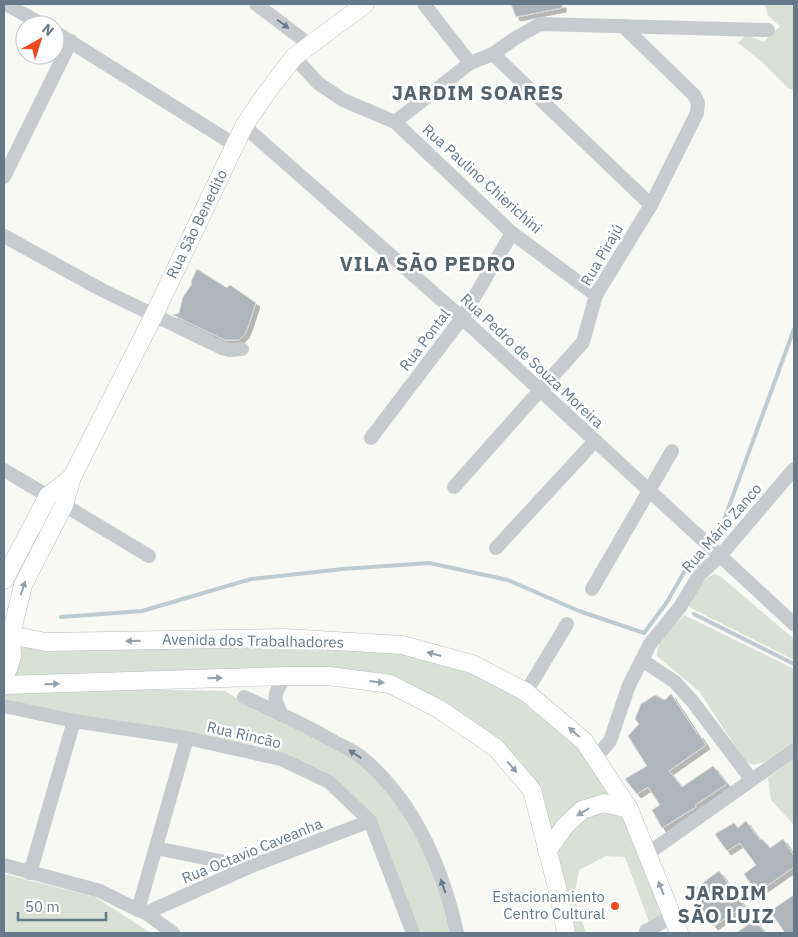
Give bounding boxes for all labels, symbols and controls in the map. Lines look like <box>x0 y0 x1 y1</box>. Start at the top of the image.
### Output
north arrow <box>15 15 65 65</box>
one-way arrow <box>276 19 290 29</box>
text: N <box>39 20 58 40</box>
district label: JARDIM SOARES <box>392 79 564 106</box>
street label: Rua Paulino Chierichini <box>419 120 546 237</box>
street label: Rua São Benedito <box>162 166 231 282</box>
street label: Rua Pirajú <box>576 220 627 289</box>
district label: VILA SÃO PEDRO <box>340 250 516 277</box>
street label: Rua Pedro de Souza Moreira <box>457 289 608 432</box>
street label: Rua Pontal <box>395 305 454 374</box>
street label: Rua Mário Zanco <box>678 479 766 576</box>
one-way arrow <box>19 580 27 595</box>
street label: Avenida dos Trabalhadores <box>162 629 344 652</box>
one-way arrow <box>125 637 141 645</box>
one-way arrow <box>427 650 442 658</box>
one-way arrow <box>207 673 223 681</box>
one-way arrow <box>369 678 385 686</box>
one-way arrow <box>45 679 61 687</box>
street label: Rua Rincão <box>205 717 283 752</box>
one-way arrow <box>568 727 580 738</box>
one-way arrow <box>348 749 362 758</box>
one-way arrow <box>507 760 518 773</box>
one-way arrow <box>576 807 589 816</box>
street label: Rua Octavio Caveanha <box>179 814 325 887</box>
one-way arrow <box>439 879 446 894</box>
district label: JARDIM SÃO LUIZ <box>677 879 775 929</box>
one-way arrow <box>657 880 665 895</box>
place label: Estacionamiento Centro Cultural <box>492 887 605 923</box>
scale bar <box>18 890 105 922</box>
text: 50 m <box>25 897 60 916</box>
marker: Estacionamiento Centro Cultural <box>609 900 621 912</box>

